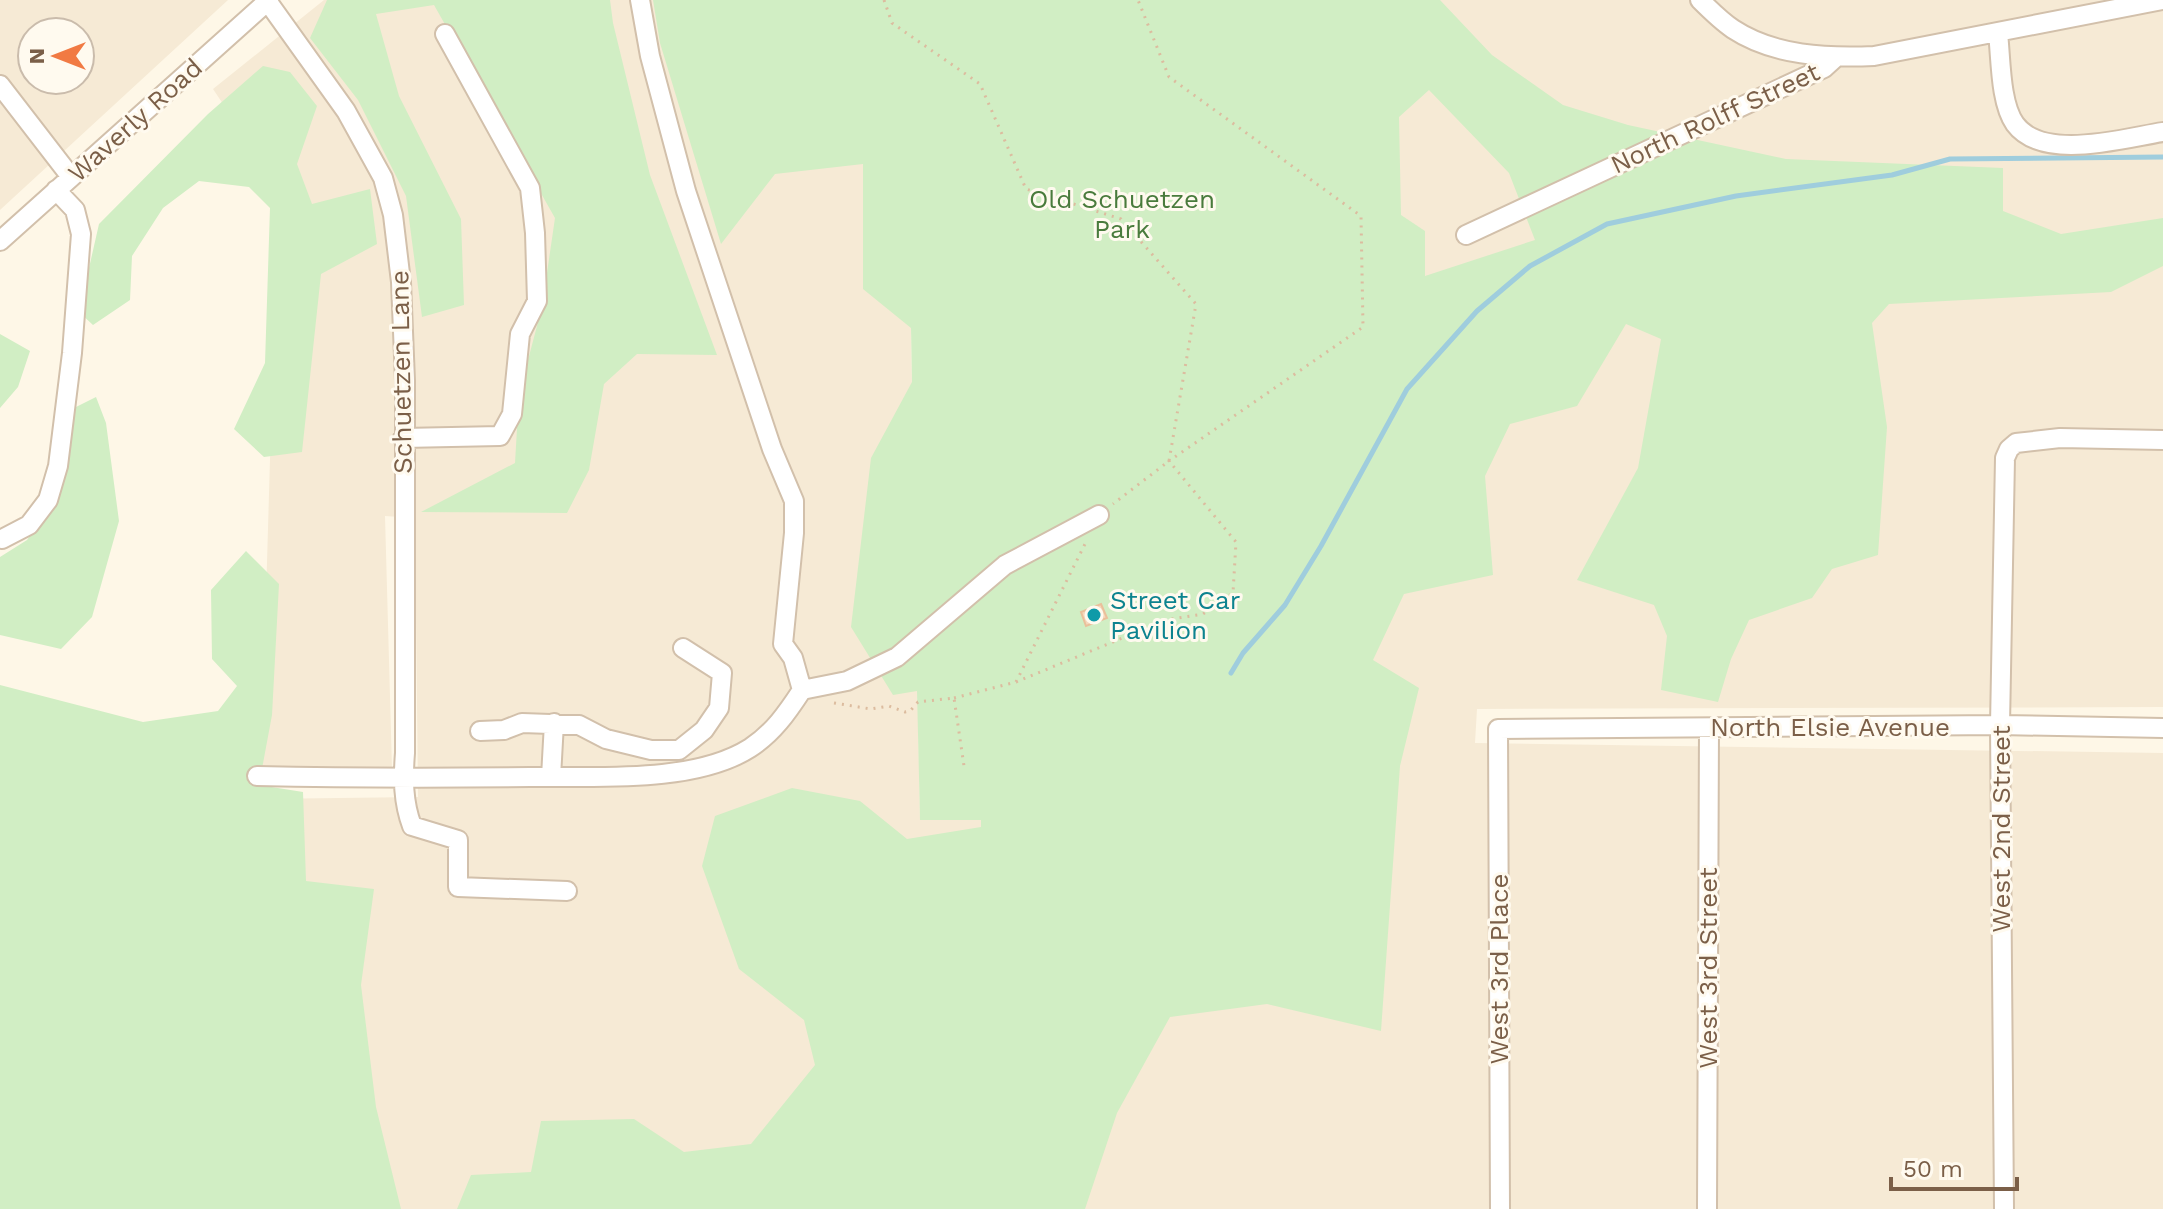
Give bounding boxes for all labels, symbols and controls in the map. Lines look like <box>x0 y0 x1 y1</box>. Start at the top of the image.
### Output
north arrow <box>16 16 96 96</box>
text: N <box>24 48 49 64</box>
street label: Waverly Road <box>62 52 208 188</box>
street label: North Rolff Street <box>1606 56 1824 180</box>
park label: Old Schuetzen Park <box>1029 184 1215 244</box>
street label: Schuetzen Lane <box>384 270 418 474</box>
place label: Street Car Pavilion <box>1110 585 1240 645</box>
marker: Street Car Pavilion <box>1085 606 1103 624</box>
street label: North Elsie Avenue <box>1710 712 1950 742</box>
street label: West 2nd Street <box>1986 725 2016 933</box>
street label: West 3rd Street <box>1693 867 1723 1069</box>
street label: West 3rd Place <box>1484 873 1514 1065</box>
scale bar <box>1891 1141 2017 1191</box>
text: 50 m <box>1903 1155 1963 1183</box>

